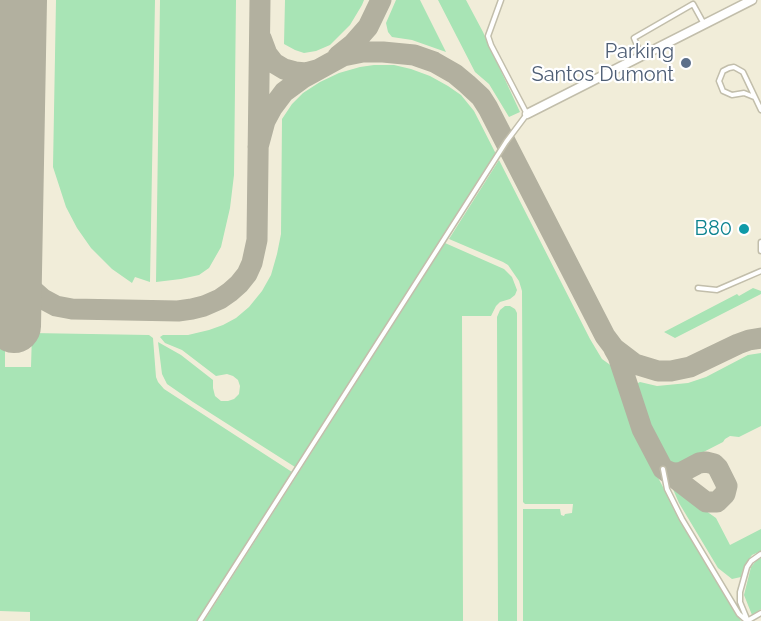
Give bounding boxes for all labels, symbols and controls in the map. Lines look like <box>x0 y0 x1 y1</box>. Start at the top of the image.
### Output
place label: Parking Santos Dumont <box>531 40 674 87</box>
marker: Parking Santos Dumont <box>679 56 693 70</box>
place label: B80 <box>695 217 732 241</box>
marker: B80 <box>737 222 751 236</box>

